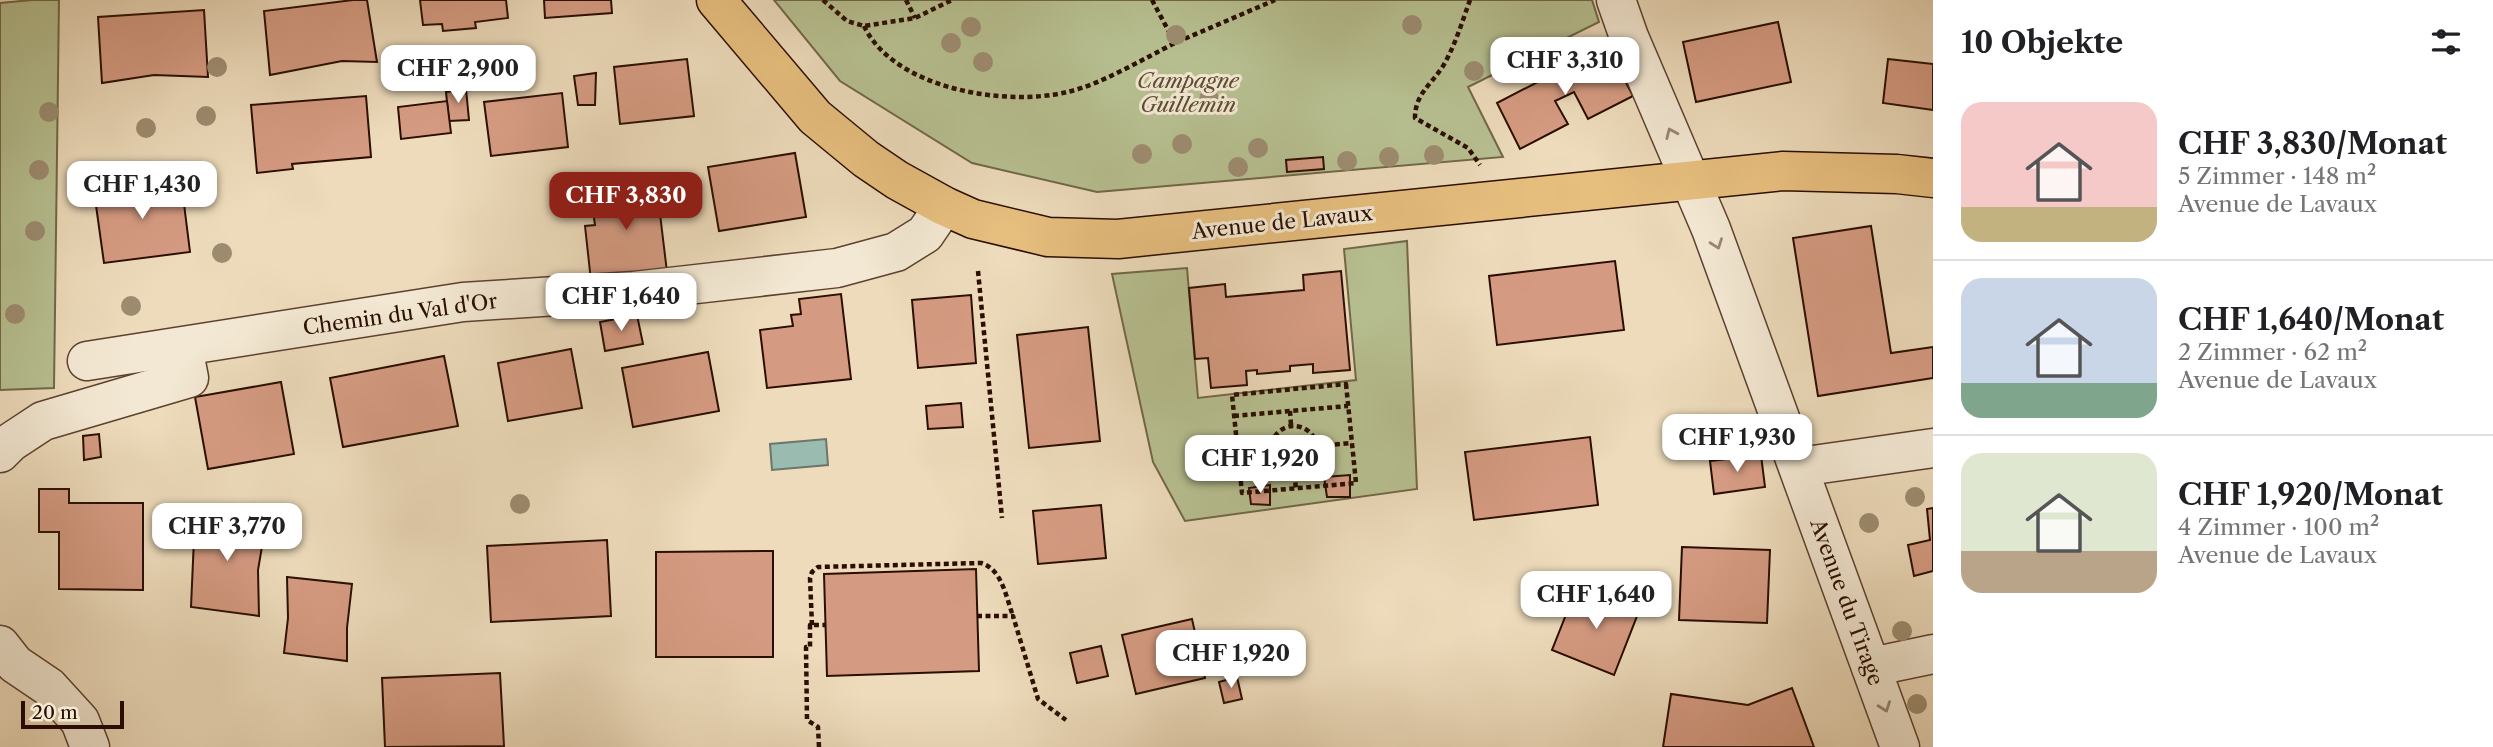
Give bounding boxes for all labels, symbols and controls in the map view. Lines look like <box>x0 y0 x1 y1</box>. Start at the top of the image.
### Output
icon: filters <box>2427 23 2465 61</box>
text: 10 Objekte <box>1961 24 2123 61</box>
pin: CHF 3,310 <box>1485 38 1645 97</box>
pin: CHF 2,900 <box>378 46 538 105</box>
text: CHF 3,310 <box>1506 46 1624 74</box>
text: CHF 2,900 <box>397 54 519 82</box>
park label: Campagne Guillemin <box>1137 68 1240 117</box>
text: CHF 3,830/Monat <box>2178 125 2447 162</box>
one-way arrow <box>1665 128 1679 141</box>
icon: home <box>2017 130 2101 214</box>
pin: CHF 1,430 <box>62 162 222 221</box>
text: 5 Zimmer · 148 m² <box>2178 162 2376 190</box>
text: CHF 1,430 <box>83 170 201 198</box>
pin: CHF 3,830 <box>546 173 706 232</box>
text: CHF 3,830 <box>565 181 687 209</box>
text: Avenue de Lavaux <box>2178 190 2377 218</box>
street label: Avenue de Lavaux <box>1189 200 1374 244</box>
one-way arrow <box>1709 238 1723 250</box>
pin: CHF 1,640 <box>541 274 701 333</box>
text: CHF 1,640 <box>562 282 680 310</box>
street label: Chemin du Val d'Or <box>301 288 499 340</box>
text: CHF 1,640/Monat <box>2178 301 2444 338</box>
icon: home <box>2017 306 2101 390</box>
text: 2 Zimmer · 62 m² <box>2178 338 2367 366</box>
text: Avenue de Lavaux <box>2178 366 2377 394</box>
pin: CHF 1,930 <box>1657 414 1817 474</box>
text: CHF 1,930 <box>1678 423 1796 451</box>
pin: CHF 1,920 <box>1180 435 1340 495</box>
text: CHF 1,920 <box>1201 444 1319 472</box>
text: CHF 1,920/Monat <box>2178 476 2443 513</box>
icon: home <box>2017 481 2101 565</box>
pin: CHF 3,770 <box>147 504 307 563</box>
text: CHF 3,770 <box>168 512 286 540</box>
text: 4 Zimmer · 100 m² <box>2178 513 2379 541</box>
street label: Avenue du Tirage <box>1805 514 1889 689</box>
text: Avenue de Lavaux <box>2178 541 2377 569</box>
pin: CHF 1,640 <box>1516 572 1676 631</box>
text: CHF 1,640 <box>1537 580 1655 608</box>
pin: CHF 1,920 <box>1151 630 1311 690</box>
text: CHF 1,920 <box>1172 639 1290 667</box>
scale bar <box>21 698 124 730</box>
text: 20 m <box>32 701 78 724</box>
one-way arrow <box>1877 701 1891 713</box>

